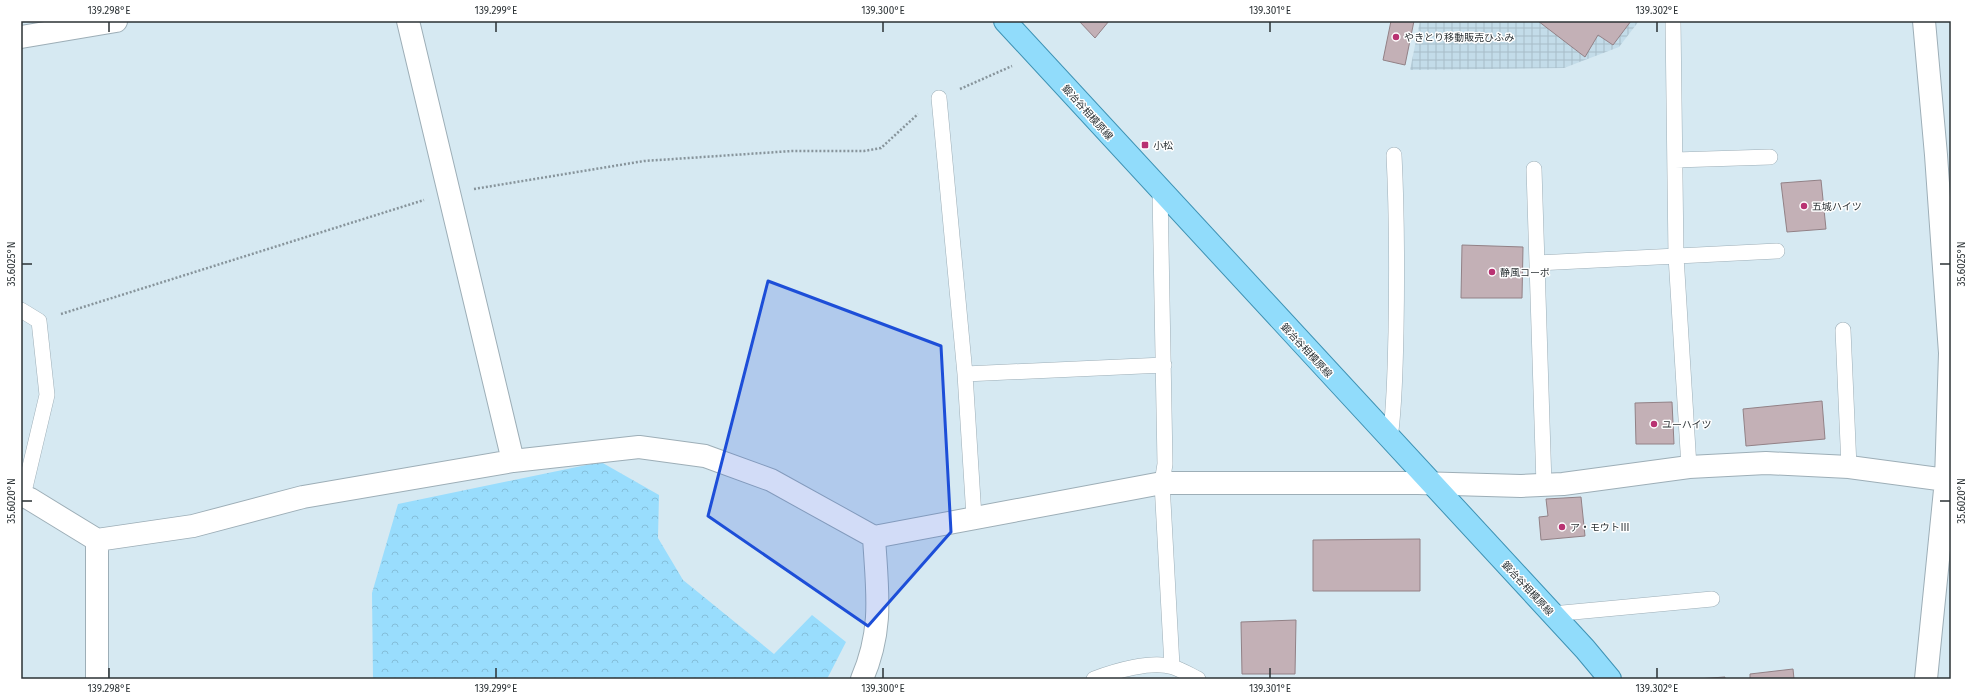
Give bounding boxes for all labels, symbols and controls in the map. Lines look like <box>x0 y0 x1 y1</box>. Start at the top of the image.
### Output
text: 139.298°E <box>87 5 131 17</box>
text: 139.299°E <box>475 5 517 17</box>
text: 139.300°E <box>861 5 905 17</box>
text: 139.301°E <box>1249 5 1291 17</box>
text: 139.302°E <box>1636 5 1678 17</box>
marker: やきとり移動販売ひふみ <box>1391 32 1401 42</box>
place label: やきとり移動販売ひふみ <box>1404 32 1514 44</box>
street label: 鍛冶谷相模原線 <box>1059 83 1115 143</box>
marker: 小松 <box>1140 140 1150 150</box>
place label: 小松 <box>1153 140 1173 152</box>
marker: 五城ハイツ <box>1799 201 1809 211</box>
place label: 五城ハイツ <box>1812 201 1862 213</box>
text: 35.6025°N <box>6 241 18 287</box>
text: 35.6025°N <box>1956 241 1968 287</box>
marker: 静風コーポ <box>1487 267 1497 277</box>
place label: 静風コーポ <box>1500 267 1550 279</box>
street label: 鍛冶谷相模原線 <box>1278 321 1335 380</box>
marker: ユーハイツ <box>1649 419 1659 429</box>
place label: ユーハイツ <box>1662 419 1712 431</box>
text: 35.6020°N <box>6 478 18 524</box>
text: 35.6020°N <box>1956 478 1968 524</box>
marker: ア・モウトⅢ <box>1557 522 1567 532</box>
place label: ア・モウトⅢ <box>1570 522 1630 534</box>
street label: 鍛冶谷相模原線 <box>1499 559 1556 618</box>
text: 139.298°E <box>87 683 131 695</box>
text: 139.299°E <box>475 683 517 695</box>
text: 139.300°E <box>861 683 905 695</box>
text: 139.301°E <box>1249 683 1291 695</box>
text: 139.302°E <box>1636 683 1678 695</box>

